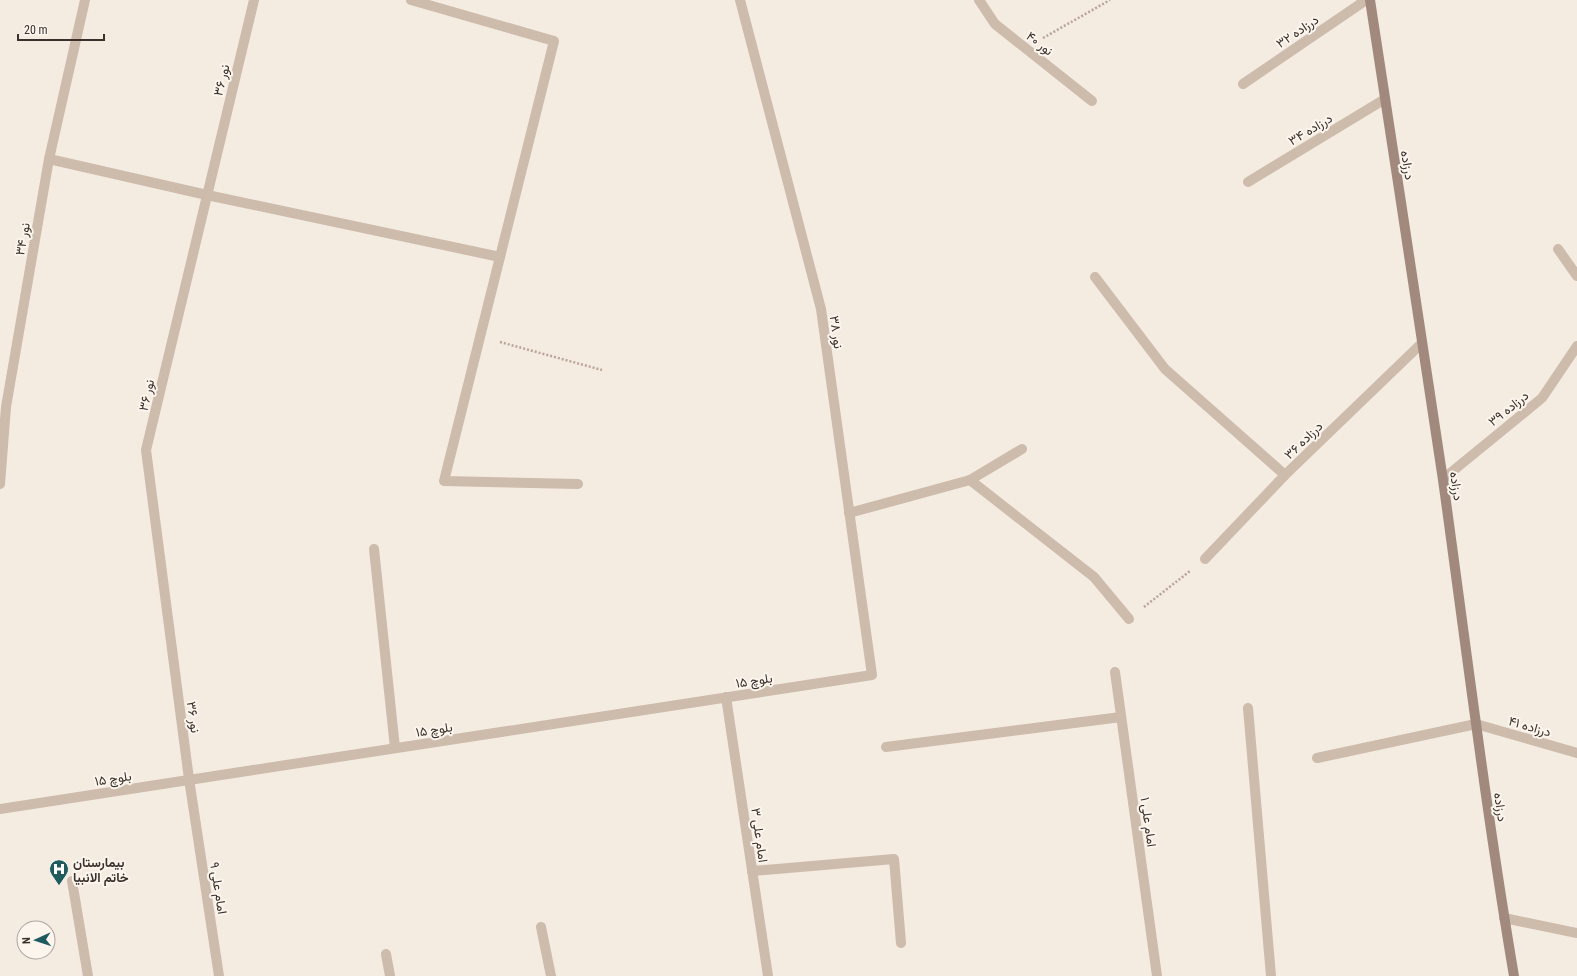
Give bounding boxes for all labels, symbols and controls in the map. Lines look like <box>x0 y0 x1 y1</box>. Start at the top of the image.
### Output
street label: درزاده ۳۲ <box>1273 12 1322 52</box>
scale bar <box>18 16 104 42</box>
text: 20 m <box>24 23 48 37</box>
street label: نور ۴۰ <box>1023 28 1056 59</box>
street label: نور ۳۶ <box>210 63 234 98</box>
street label: درزاده ۳۴ <box>1286 111 1335 149</box>
street label: درزاده <box>1397 149 1417 181</box>
street label: نور ۳۴ <box>12 221 34 257</box>
street label: نور ۳۸ <box>826 315 846 350</box>
street label: نور ۳۶ <box>136 378 158 413</box>
street label: درزاده ۳۹ <box>1485 388 1532 430</box>
street label: درزاده ۳۶ <box>1281 419 1326 463</box>
street label: درزاده <box>1446 471 1466 502</box>
street label: بلوچ ۱۵ <box>735 670 774 693</box>
street label: نور ۳۶ <box>183 700 203 734</box>
street label: درزاده ۴۱ <box>1507 713 1553 741</box>
street label: بلوچ ۱۵ <box>415 719 454 742</box>
street label: بلوچ ۱۵ <box>94 768 133 791</box>
street label: درزاده <box>1490 792 1510 823</box>
street label: امام علی ۱ <box>1137 796 1159 848</box>
street label: امام علی ۳ <box>747 807 771 863</box>
place label: بیمارستان خاتم الانبیا <box>73 855 129 886</box>
hospital icon: بیمارستان خاتم الانبیا <box>48 858 70 886</box>
street label: امام علی ۹ <box>206 861 230 915</box>
north arrow <box>16 920 56 960</box>
text: N <box>20 937 33 944</box>

